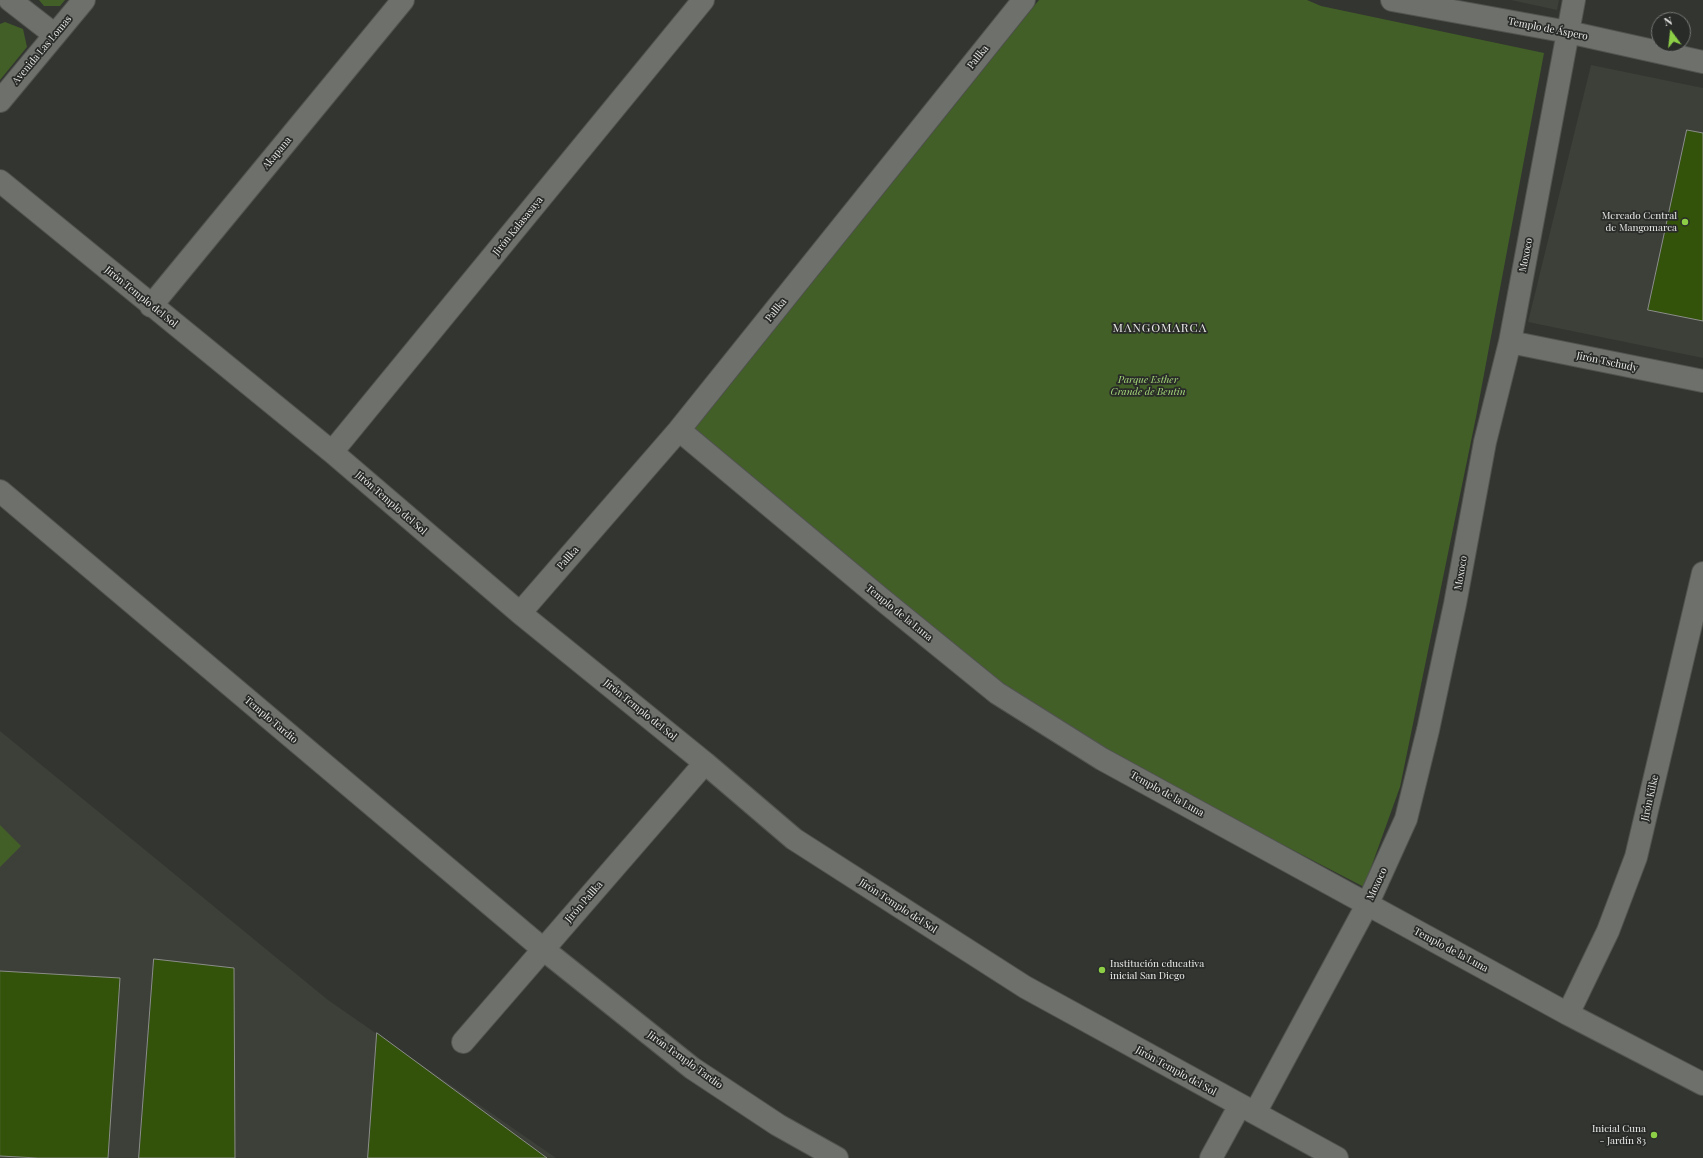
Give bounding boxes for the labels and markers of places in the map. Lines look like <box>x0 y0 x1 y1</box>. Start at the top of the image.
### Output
place label: Mercado Central de Mangomarca <box>1602 210 1677 234</box>
marker: Mercado Central de Mangomarca <box>1680 217 1690 227</box>
place label: Institución educativa inicial San Diego <box>1110 958 1204 982</box>
marker: Institución educativa inicial San Diego <box>1097 965 1107 975</box>
place label: Inicial Cuna - Jardín 83 <box>1592 1123 1646 1146</box>
marker: Inicial Cuna - Jardín 83 <box>1649 1130 1659 1140</box>

